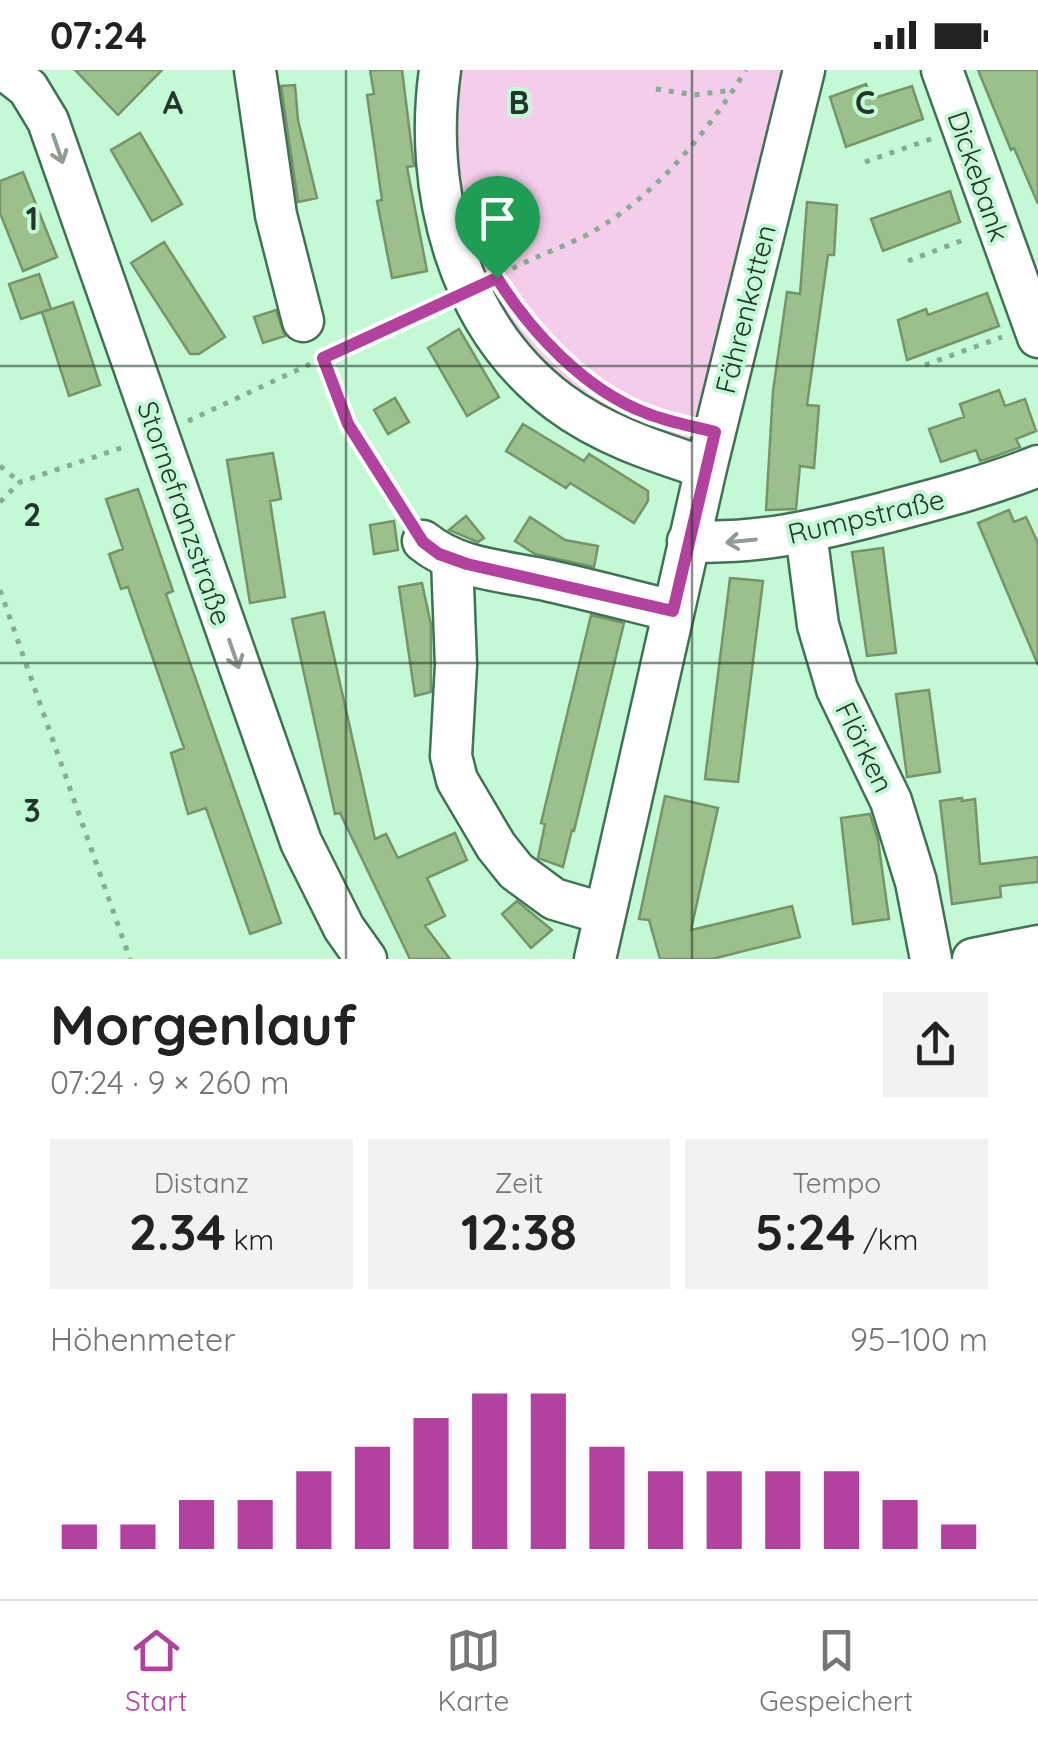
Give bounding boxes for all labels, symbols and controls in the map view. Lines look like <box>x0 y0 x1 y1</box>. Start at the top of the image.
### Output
text: 07:24 <box>50 11 147 59</box>
text: A <box>163 82 184 122</box>
text: B <box>509 82 529 122</box>
text: C <box>855 82 875 122</box>
street label: Dickebank <box>940 106 1018 246</box>
one-way arrow <box>50 132 68 164</box>
pin <box>455 176 540 279</box>
icon: arrive <box>470 191 525 246</box>
text: 1 <box>26 198 38 238</box>
street label: Fährenkotten <box>707 221 783 397</box>
street label: Stornefranzstraße <box>130 396 240 630</box>
street label: Rumpstraße <box>784 481 948 551</box>
text: 2 <box>23 494 41 534</box>
one-way arrow <box>725 532 758 551</box>
one-way arrow <box>227 637 245 669</box>
street label: Flörken <box>828 696 902 798</box>
text: 3 <box>23 790 41 830</box>
text: Morgenlauf <box>50 990 357 1059</box>
button: share <box>883 992 988 1097</box>
text: 07:24 · 9 × 260 m <box>50 1062 290 1102</box>
text: Distanz <box>154 1165 249 1200</box>
text: Zeit <box>494 1165 544 1200</box>
text: Tempo <box>792 1165 881 1200</box>
text: 2.34 <box>129 1200 226 1263</box>
text: 12:38 <box>461 1200 577 1263</box>
text: 5:24 <box>755 1200 855 1263</box>
text: km <box>226 1222 274 1257</box>
text: /km <box>855 1222 918 1257</box>
text: Höhenmeter <box>50 1319 235 1359</box>
text: 95–100 m <box>850 1319 988 1359</box>
tab: Start <box>125 1623 187 1718</box>
tab: Karte <box>437 1623 509 1718</box>
tab: Gespeichert <box>759 1623 913 1718</box>

